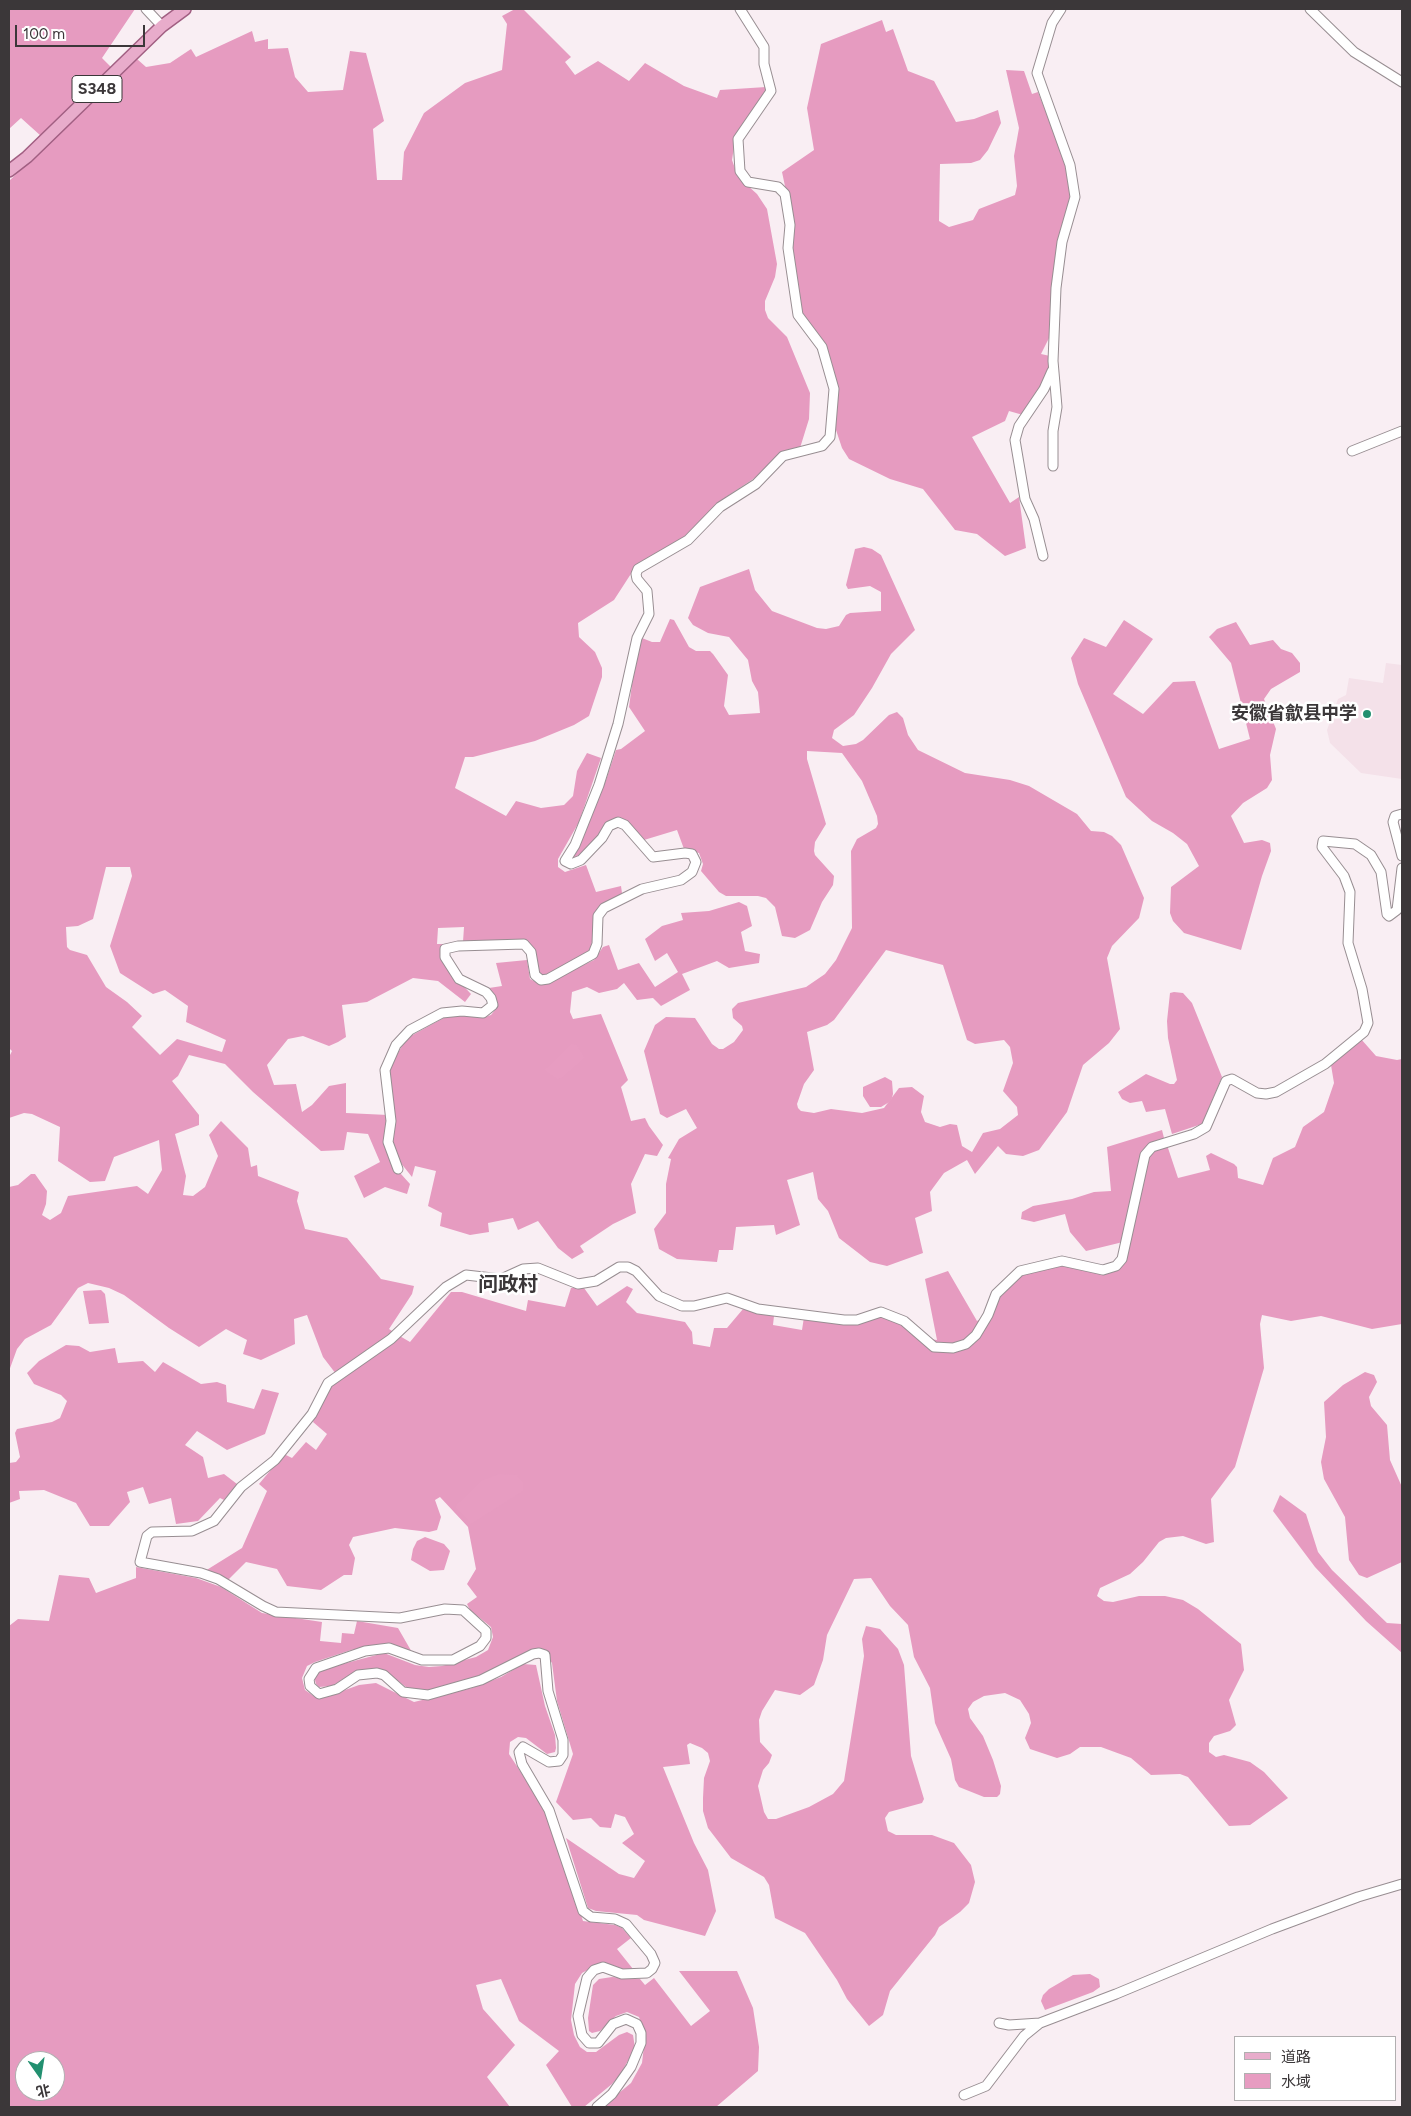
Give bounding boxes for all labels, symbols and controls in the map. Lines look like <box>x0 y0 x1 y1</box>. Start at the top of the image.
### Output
scale bar <box>18 15 148 47</box>
text: 100 m <box>23 25 65 43</box>
road number: S348 <box>72 76 122 102</box>
place label: 安徽省歙县中学 <box>1231 703 1357 725</box>
marker: 安徽省歙县中学 <box>1361 708 1373 720</box>
district label: 问政村 <box>478 1273 538 1297</box>
legend <box>1234 2036 1396 2101</box>
text: 道路 <box>1281 2048 1311 2066</box>
north arrow <box>15 2051 65 2101</box>
text: 水域 <box>1281 2073 1311 2091</box>
text: 北 <box>35 2080 52 2100</box>

